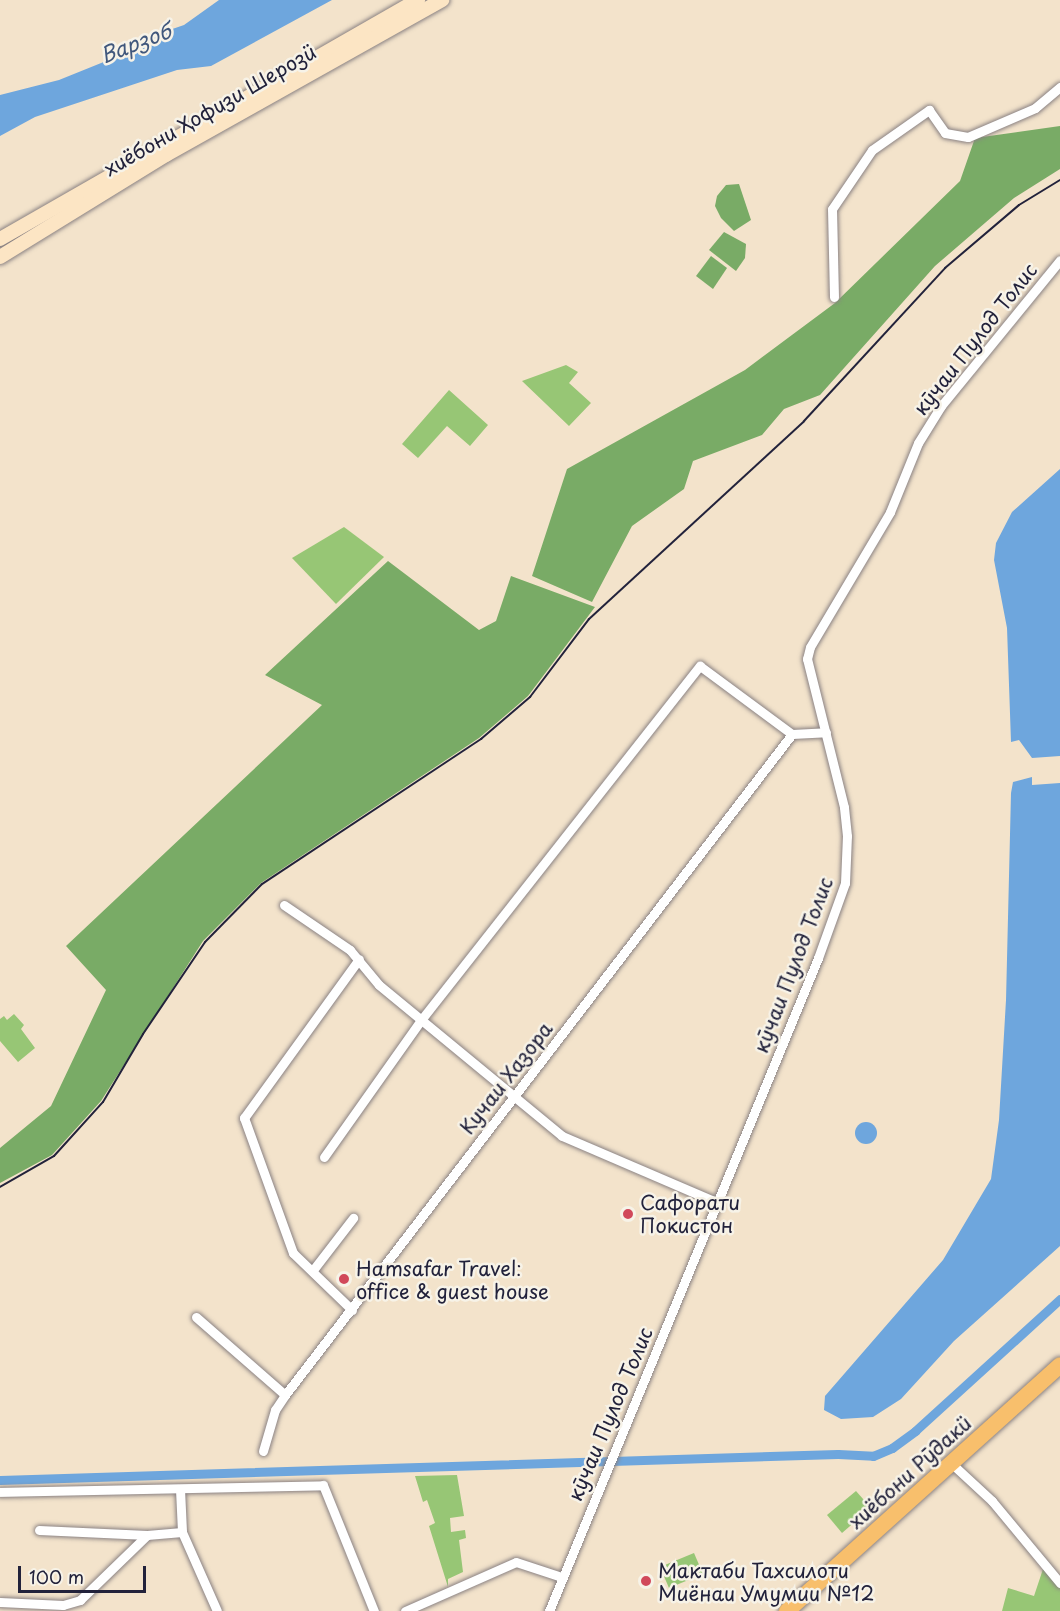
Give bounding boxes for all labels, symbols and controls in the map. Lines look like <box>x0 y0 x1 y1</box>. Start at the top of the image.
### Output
water label: Варзоб <box>96 17 174 67</box>
street label: хиёбони Ҳофизи Шерозӣ <box>99 39 321 181</box>
street label: кӯчаи Пулод Толис <box>908 258 1042 420</box>
street label: кӯчаи Пулод Толис <box>748 874 838 1056</box>
street label: Кучаи Хазора <box>455 1017 557 1139</box>
place label: Сафорати Покистон <box>640 1190 740 1237</box>
marker: Сафорати Покистон <box>621 1207 635 1221</box>
place label: Hamsafar Travel: office & guest house <box>356 1256 550 1303</box>
marker: Hamsafar Travel: office & guest house <box>337 1272 351 1286</box>
street label: кӯчаи Пулод Толис <box>563 1323 657 1505</box>
street label: хиёбони Рӯдакӣ <box>844 1411 976 1533</box>
scale bar <box>21 1554 148 1592</box>
place label: Мактаби Тахсилоти Миёнаи Умумии №12 <box>658 1558 875 1605</box>
text: 100 m <box>29 1563 84 1590</box>
marker: Мактаби Тахсилоти Миёнаи Умумии №12 <box>639 1574 653 1588</box>

